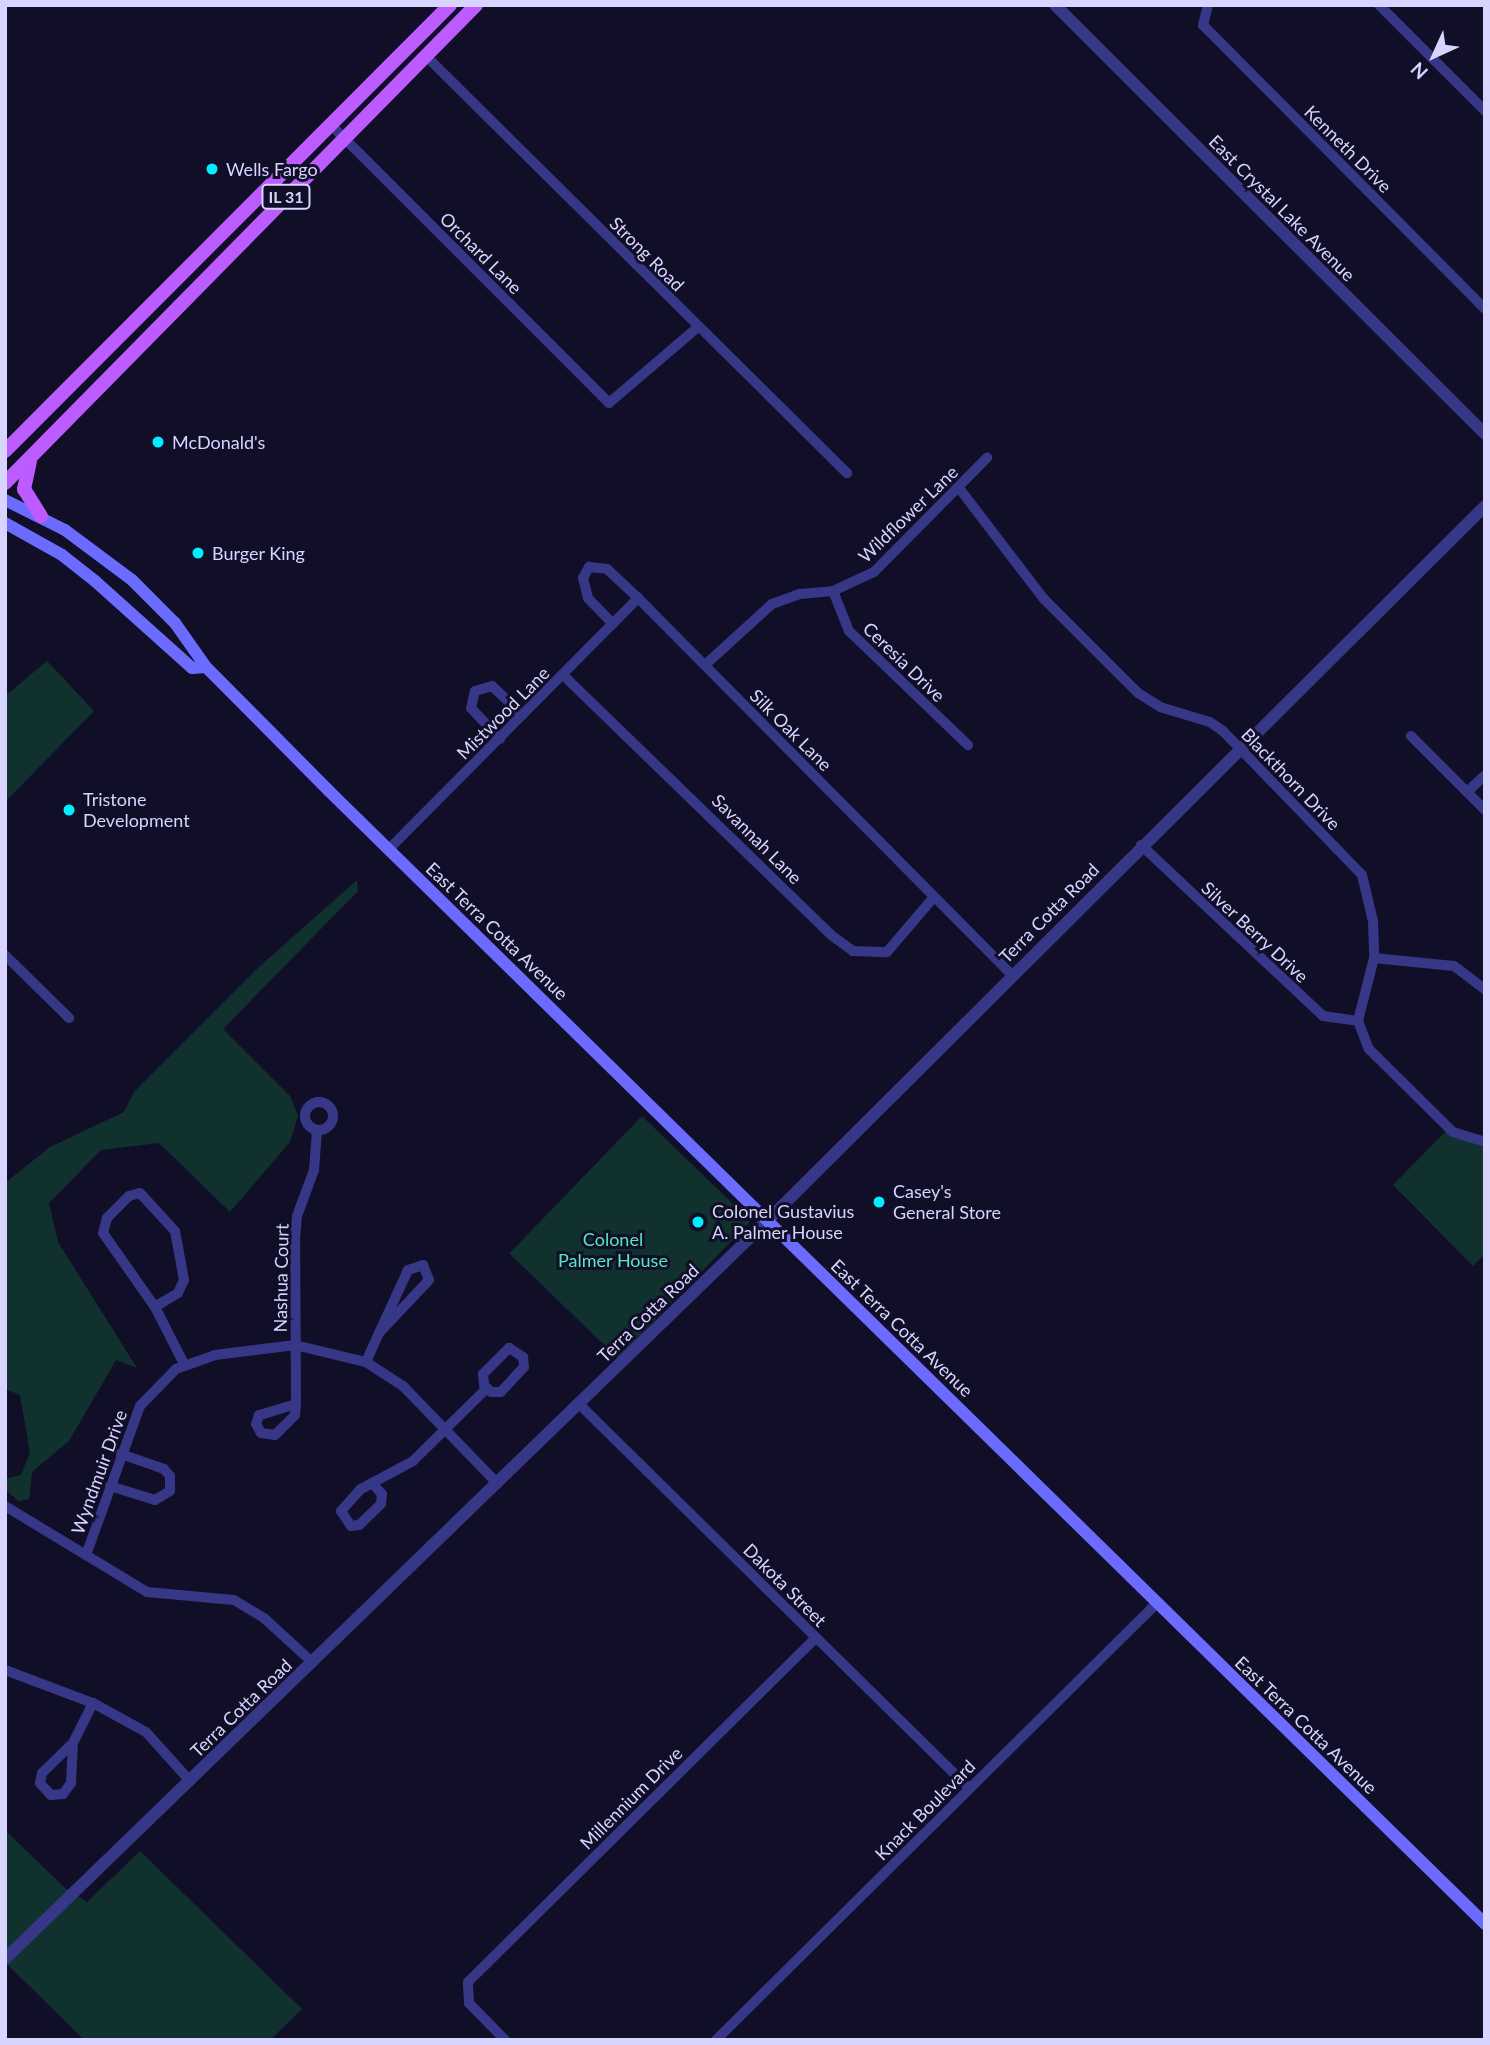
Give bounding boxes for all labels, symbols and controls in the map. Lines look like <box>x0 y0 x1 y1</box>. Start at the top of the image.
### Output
north arrow <box>1399 21 1469 91</box>
text: N <box>1405 58 1432 85</box>
street label: Kenneth Drive <box>1300 101 1396 197</box>
street label: East Crystal Lake Avenue <box>1204 130 1360 286</box>
place label: Wells Fargo <box>226 158 318 180</box>
marker: Wells Fargo <box>204 161 220 177</box>
road number: IL 31 <box>260 184 312 210</box>
street label: Orchard Lane <box>436 208 526 298</box>
street label: Strong Road <box>605 212 689 296</box>
place label: McDonald's <box>172 431 265 453</box>
marker: McDonald's <box>150 434 166 450</box>
street label: Wildflower Lane <box>854 461 962 567</box>
place label: Burger King <box>212 542 305 564</box>
marker: Burger King <box>190 545 206 561</box>
street label: Ceresia Drive <box>859 618 949 706</box>
street label: Mistwood Lane <box>452 662 554 764</box>
street label: Silk Oak Lane <box>746 685 836 775</box>
street label: Blackthorn Drive <box>1237 724 1345 834</box>
place label: Tristone Development <box>83 789 190 832</box>
street label: Savannah Lane <box>708 790 806 888</box>
marker: Tristone Development <box>61 802 77 818</box>
street label: East Terra Cotta Avenue <box>421 857 573 1005</box>
street label: Terra Cotta Road <box>995 859 1103 967</box>
street label: Silver Berry Drive <box>1197 877 1313 987</box>
place label: Casey's General Store <box>893 1181 1001 1224</box>
marker: Casey's General Store <box>871 1194 887 1210</box>
place label: Colonel Gustavius A. Palmer House <box>712 1201 854 1244</box>
marker: Colonel Gustavius A. Palmer House <box>690 1214 706 1230</box>
street label: Nashua Court <box>269 1223 293 1333</box>
park label: Colonel Palmer House <box>558 1229 668 1272</box>
street label: East Terra Cotta Avenue <box>826 1254 978 1402</box>
street label: Terra Cotta Road <box>593 1259 703 1367</box>
street label: Wyndmuir Drive <box>66 1407 132 1537</box>
street label: Dakota Street <box>739 1539 831 1631</box>
street label: East Terra Cotta Avenue <box>1230 1651 1382 1799</box>
street label: Terra Cotta Road <box>186 1654 296 1762</box>
street label: Millennium Drive <box>575 1742 687 1854</box>
street label: Knack Boulevard <box>870 1755 980 1865</box>

